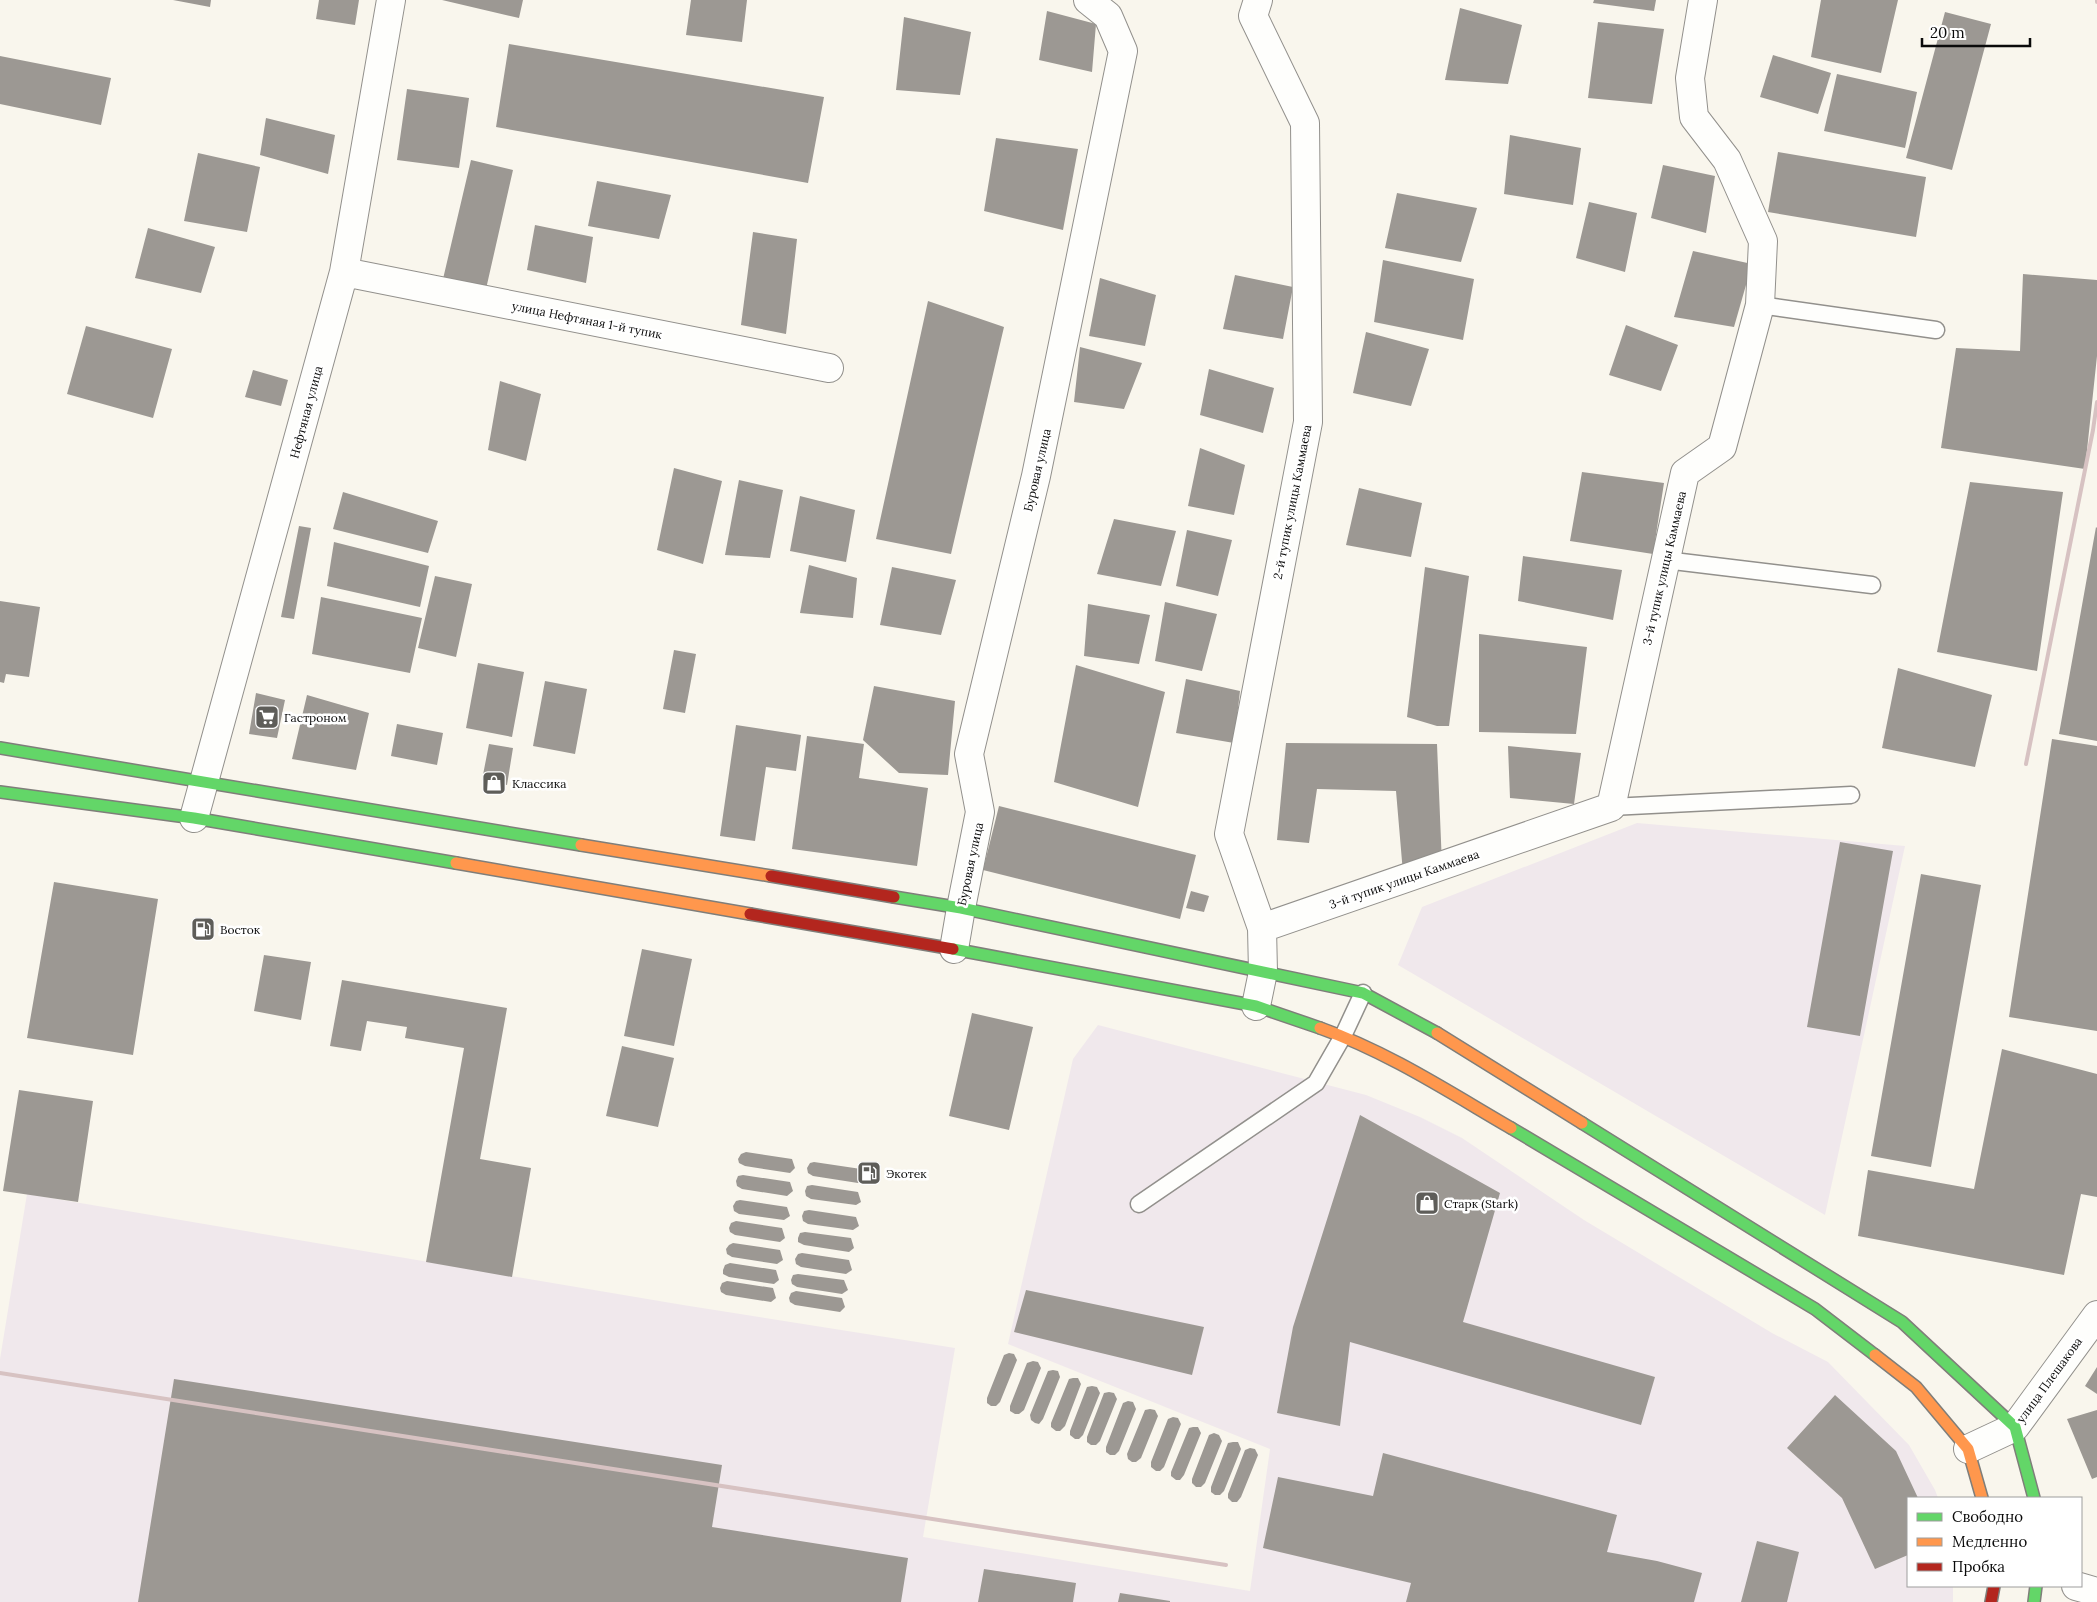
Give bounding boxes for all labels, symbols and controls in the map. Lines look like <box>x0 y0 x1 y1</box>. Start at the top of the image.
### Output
scale bar <box>1922 15 2030 47</box>
text: 20 m <box>1930 23 1965 42</box>
street label: улица Нефтяная 1-й тупик <box>511 298 664 342</box>
street label: Нефтяная улица <box>286 364 326 460</box>
street label: 2-й тупик улицы Каммаева <box>1270 423 1314 581</box>
street label: Буровая улица <box>1020 427 1054 513</box>
street label: 3-й тупик улицы Каммаева <box>1639 490 1689 646</box>
supermarket icon: Гастроном <box>254 704 280 730</box>
place label: Гастроном <box>284 710 347 725</box>
shop icon: Классика <box>481 770 507 796</box>
place label: Классика <box>512 776 566 791</box>
street label: Буровая улица <box>954 821 986 907</box>
street label: 3-й тупик улицы Каммаева <box>1327 846 1481 912</box>
fuel station icon: Восток <box>190 916 216 942</box>
place label: Восток <box>220 922 261 937</box>
fuel station icon: Экотек <box>856 1160 882 1186</box>
place label: Экотек <box>886 1166 927 1181</box>
shop icon: Старк (Stark) <box>1414 1190 1440 1216</box>
place label: Старк (Stark) <box>1444 1196 1518 1212</box>
street label: улица Плешакова <box>2013 1334 2085 1426</box>
legend <box>1907 1497 2082 1587</box>
text: Свободно <box>1952 1507 2023 1526</box>
text: Медленно <box>1952 1532 2027 1551</box>
text: Пробка <box>1952 1557 2005 1576</box>

